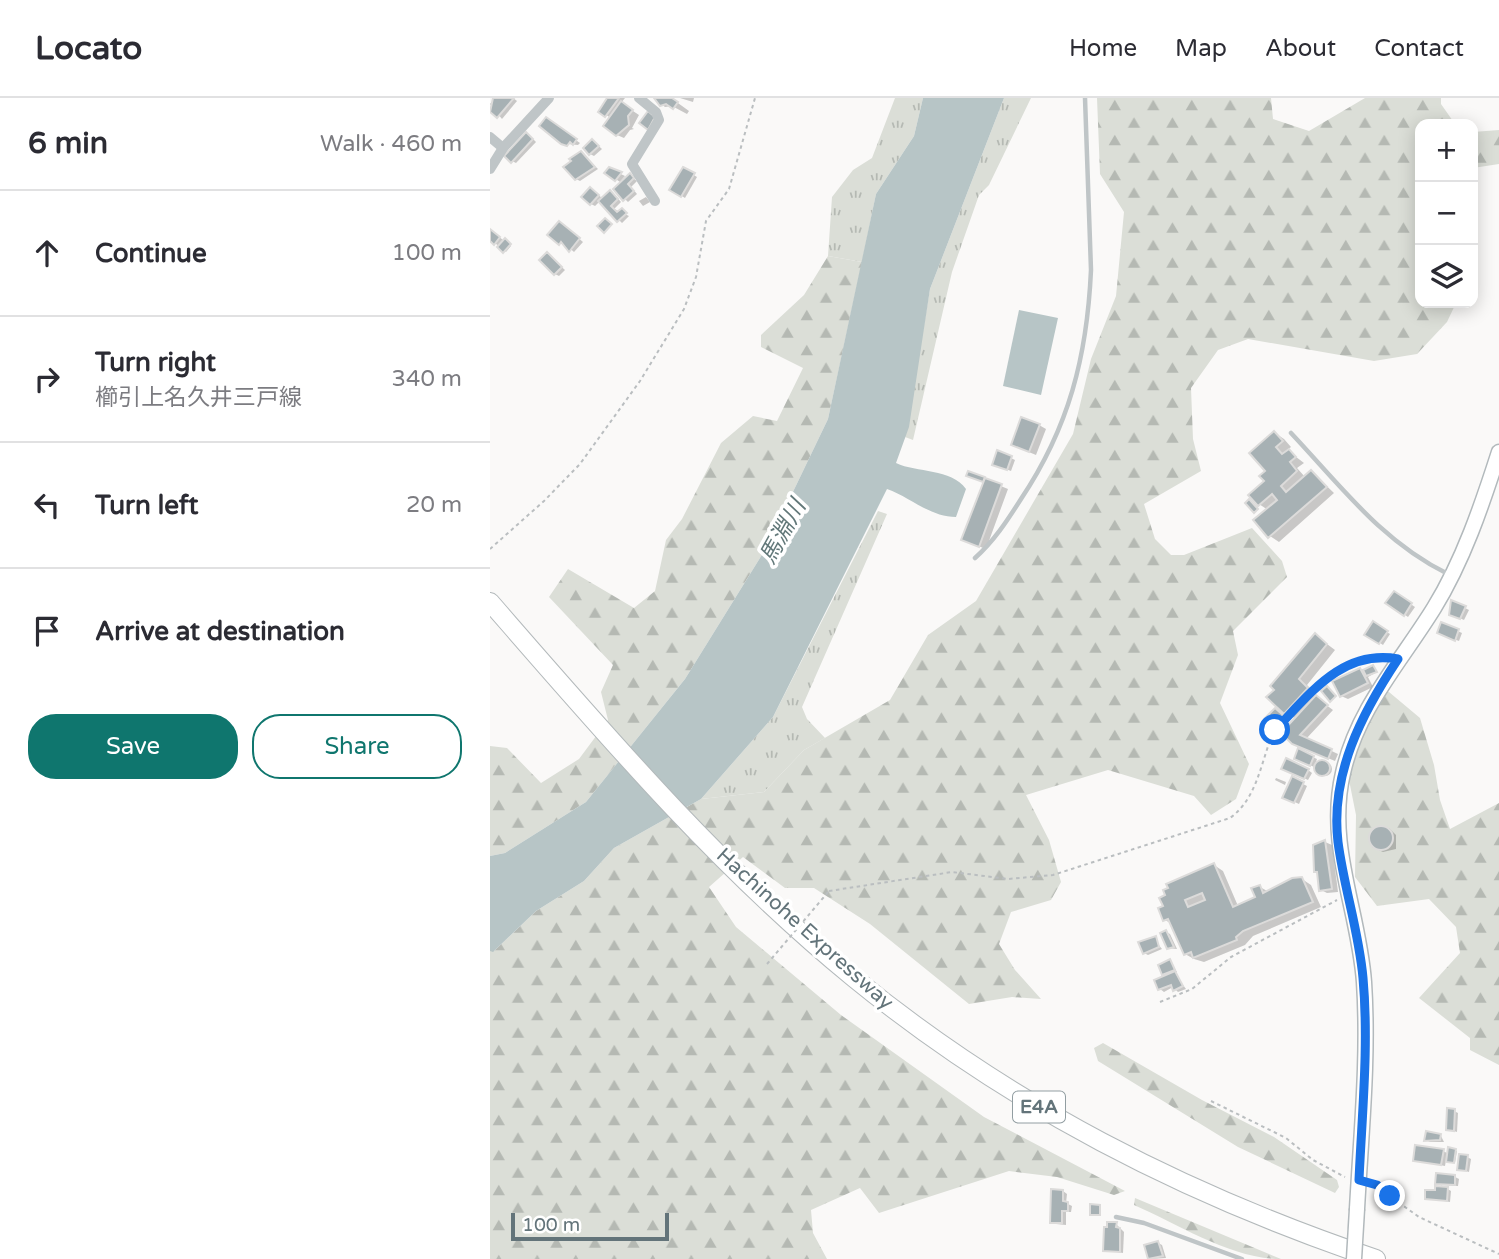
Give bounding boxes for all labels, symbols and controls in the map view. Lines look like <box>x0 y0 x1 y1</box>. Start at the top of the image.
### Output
text: Locato <box>35 29 142 68</box>
text: Home <box>1069 34 1137 63</box>
text: Map <box>1175 34 1227 63</box>
text: About <box>1265 34 1336 63</box>
text: Contact <box>1374 34 1464 63</box>
map controls <box>1415 119 1478 308</box>
button: + <box>1415 119 1478 182</box>
text: 6 min <box>28 125 108 162</box>
text: Walk · 460 m <box>320 130 462 158</box>
button: − <box>1415 182 1478 245</box>
icon: ahead <box>28 234 66 272</box>
text: Continue <box>95 238 207 269</box>
text: 100 m <box>392 239 462 267</box>
button: layers <box>1415 245 1478 308</box>
text: Turn right <box>95 347 216 378</box>
icon: right <box>28 360 66 398</box>
text: 340 m <box>392 365 462 393</box>
text: 櫛引上名久井三戸線 <box>95 384 302 412</box>
icon: left <box>28 486 66 524</box>
text: Turn left <box>95 490 198 521</box>
text: 20 m <box>406 491 462 519</box>
water label: 馬淵川 <box>754 492 813 569</box>
icon: arrive <box>28 612 66 650</box>
text: Arrive at destination <box>95 616 345 647</box>
button: Save <box>28 714 238 779</box>
button: Share <box>252 714 462 779</box>
route start <box>1259 714 1290 745</box>
street label: Hachinohe Expressway <box>711 843 899 1015</box>
road number: E4A <box>1013 1091 1065 1122</box>
route end <box>1374 1180 1405 1211</box>
scale bar <box>511 1210 668 1242</box>
text: 100 m <box>522 1214 580 1236</box>

